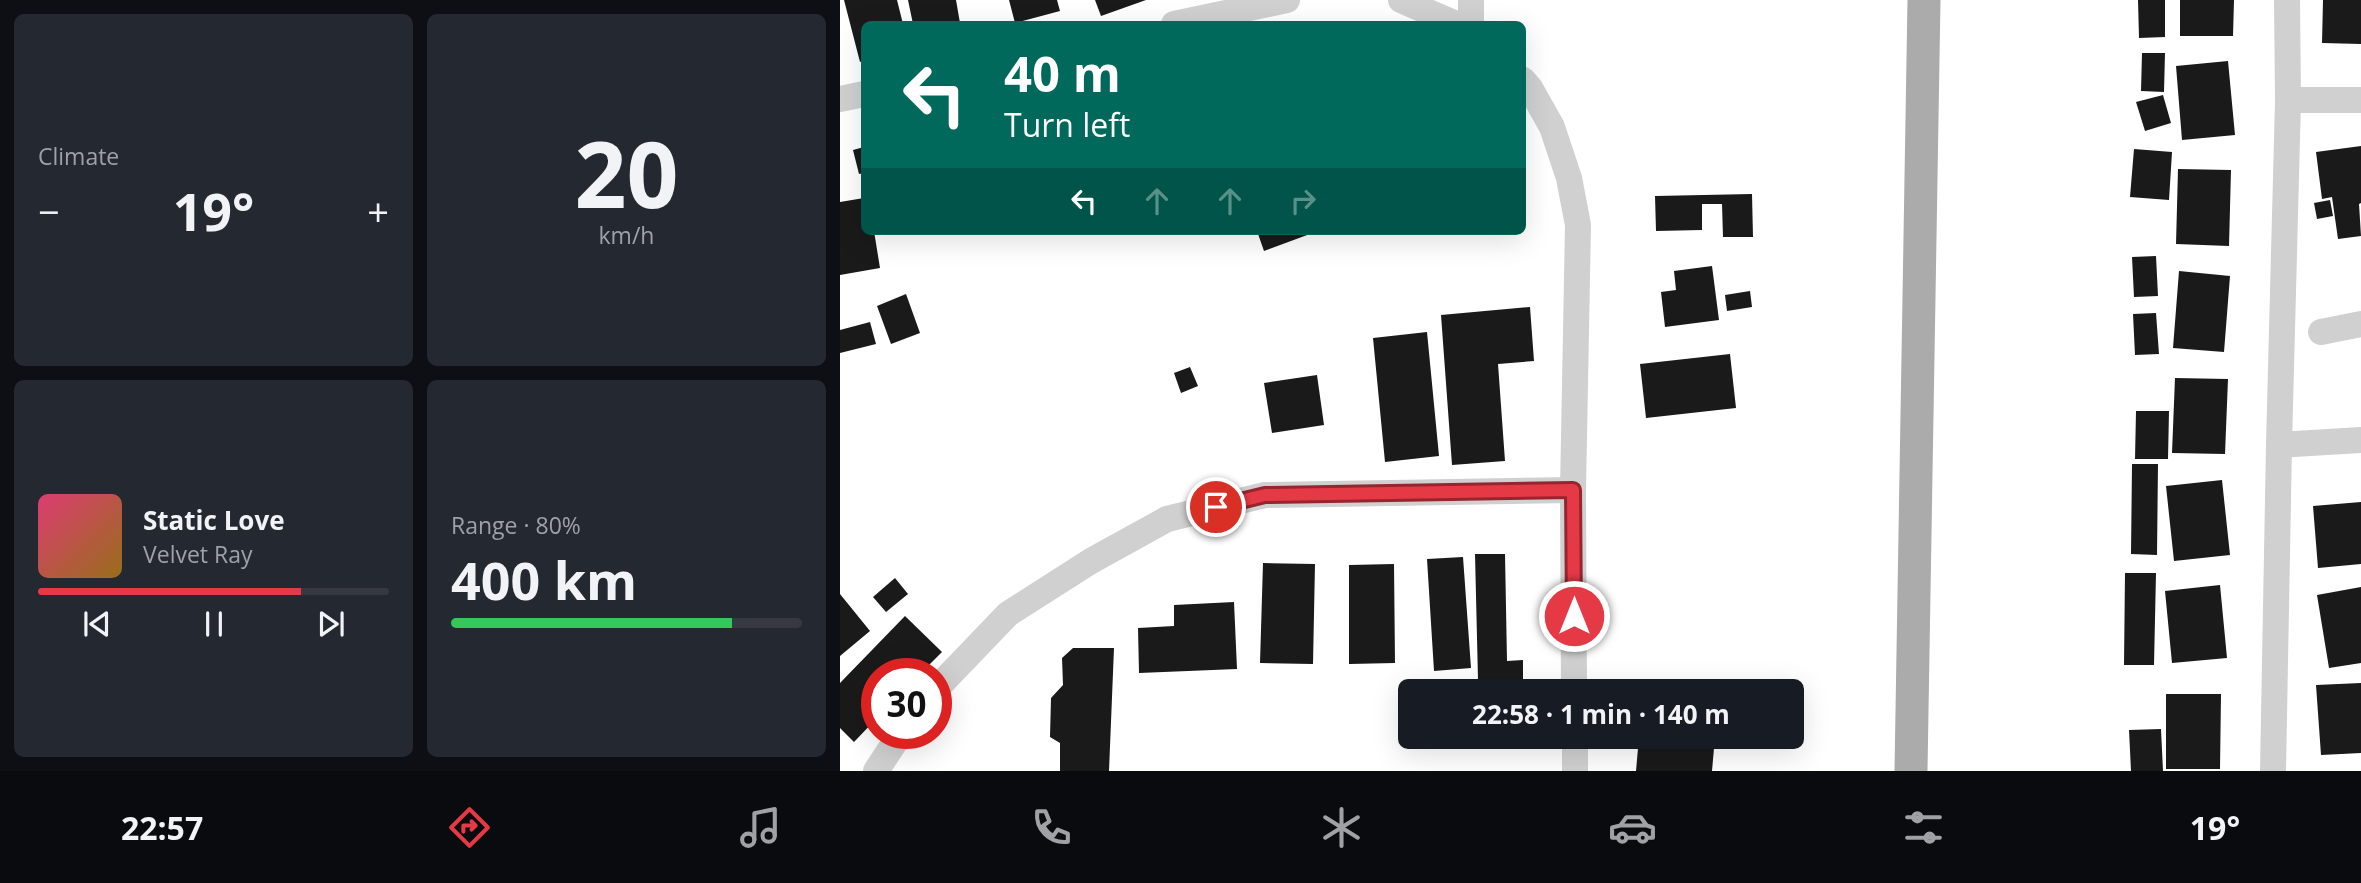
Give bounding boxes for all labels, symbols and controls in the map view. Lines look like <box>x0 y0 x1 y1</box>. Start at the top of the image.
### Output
text: 40 m <box>1004 40 1121 106</box>
icon: left <box>889 49 980 140</box>
text: Turn left <box>1004 103 1130 146</box>
text: 20 <box>574 111 679 235</box>
text: Climate <box>38 140 119 172</box>
text: 19° <box>173 175 254 246</box>
icon: left <box>1065 182 1103 220</box>
icon: ahead <box>1138 182 1176 220</box>
icon: ahead <box>1211 182 1249 220</box>
icon: right <box>1284 182 1322 220</box>
text: − <box>38 185 60 237</box>
text: + <box>367 185 389 237</box>
text: km/h <box>599 219 654 251</box>
pin <box>1186 477 1246 537</box>
icon: arrive <box>1197 488 1235 526</box>
text: Static Love <box>143 502 285 538</box>
text: Range · 80% <box>451 509 581 541</box>
text: Velvet Ray <box>143 538 253 570</box>
text: 400 km <box>451 544 637 615</box>
position arrow <box>1537 579 1611 653</box>
icon: previous <box>78 605 116 643</box>
icon: pause <box>195 605 233 643</box>
icon: next <box>312 605 350 643</box>
speed limit sign: 30 <box>861 658 952 749</box>
text: 22:58 · 1 min · 140 m <box>1472 696 1730 732</box>
icon: directions <box>445 803 494 852</box>
icon: music <box>736 803 785 852</box>
icon: phone <box>1027 803 1076 852</box>
icon: climate <box>1317 803 1366 852</box>
icon: car <box>1608 803 1657 852</box>
icon: filters <box>1899 803 1948 852</box>
text: 22:57 <box>121 806 203 849</box>
text: 19° <box>2190 806 2240 849</box>

